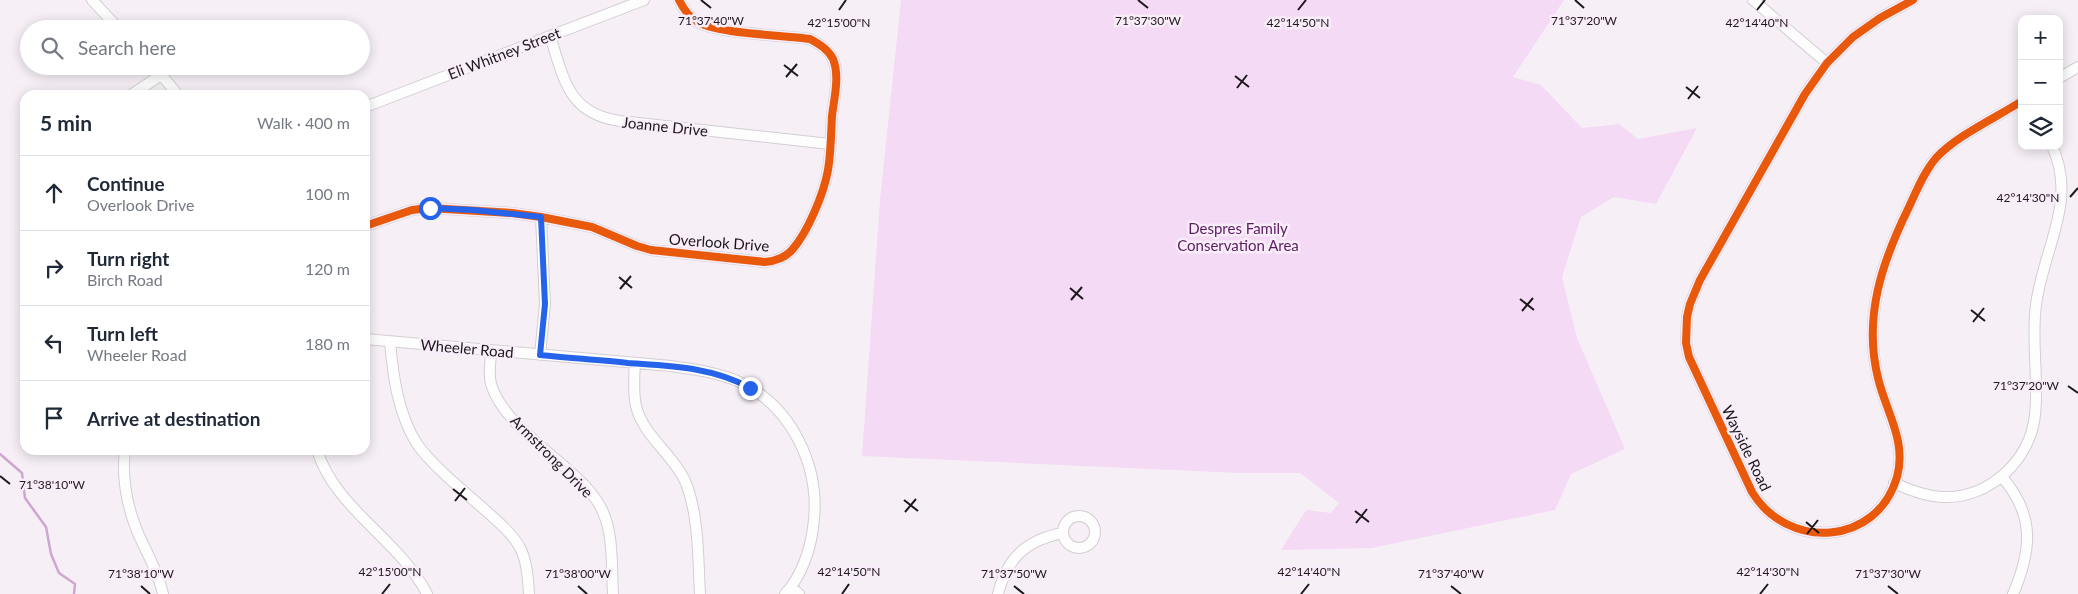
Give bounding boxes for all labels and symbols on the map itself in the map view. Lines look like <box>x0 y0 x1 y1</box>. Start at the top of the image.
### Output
text: 71°37'40"W <box>678 13 745 28</box>
text: 71°37'30"W <box>1115 13 1182 28</box>
text: 71°37'20"W <box>1551 13 1618 28</box>
text: 42°15'00"N <box>808 15 870 30</box>
text: 42°14'50"N <box>1267 15 1329 30</box>
text: 42°14'40"N <box>1726 15 1788 30</box>
street label: Eli Whitney Street <box>445 23 563 83</box>
street label: Joanne Drive <box>621 113 709 139</box>
text: 42°14'30"N <box>1997 190 2059 205</box>
route start <box>419 197 442 220</box>
park label: Despres Family Conservation Area <box>1177 219 1299 254</box>
street label: Overlook Drive <box>668 230 770 254</box>
street label: Wheeler Road <box>420 335 514 361</box>
route end <box>739 377 762 400</box>
text: 71°37'20"W <box>1993 378 2060 393</box>
street label: Wayside Road <box>1719 402 1775 494</box>
street label: Armstrong Drive <box>507 411 597 501</box>
text: 71°38'10"W <box>19 477 86 492</box>
text: 42°15'00"N <box>359 564 421 579</box>
text: 42°14'50"N <box>818 564 880 579</box>
text: 42°14'40"N <box>1278 564 1340 579</box>
text: 42°14'30"N <box>1737 564 1799 579</box>
text: 71°38'10"W <box>108 566 175 581</box>
text: 71°38'00"W <box>545 566 612 581</box>
text: 71°37'50"W <box>981 566 1048 581</box>
text: 71°37'40"W <box>1418 566 1485 581</box>
text: 71°37'30"W <box>1855 566 1922 581</box>

